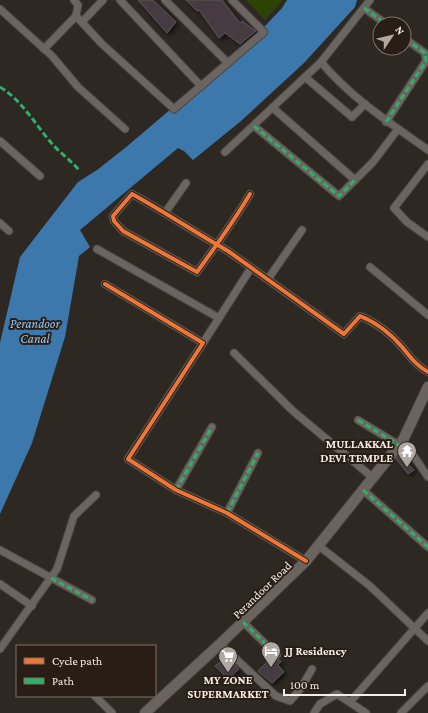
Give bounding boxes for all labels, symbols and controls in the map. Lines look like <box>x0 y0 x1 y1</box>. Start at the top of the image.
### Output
north arrow <box>372 16 412 56</box>
text: N <box>393 24 408 37</box>
water label: Perandoor Canal <box>10 316 60 346</box>
place label: MULLAKKAL DEVI TEMPLE <box>320 437 394 465</box>
temple icon: MULLAKKAL DEVI TEMPLE <box>396 440 418 468</box>
street label: Perandoor Road <box>230 558 295 621</box>
hotel icon: JJ Residency <box>260 640 282 668</box>
place label: JJ Residency <box>283 644 347 658</box>
legend <box>16 645 156 697</box>
supermarket icon: MY ZONE SUPERMARKET <box>217 645 239 673</box>
text: Cycle path <box>52 654 103 668</box>
scale bar <box>284 671 405 697</box>
place label: MY ZONE SUPERMARKET <box>187 673 269 701</box>
text: Path <box>52 674 74 688</box>
text: 100 m <box>290 678 320 692</box>

